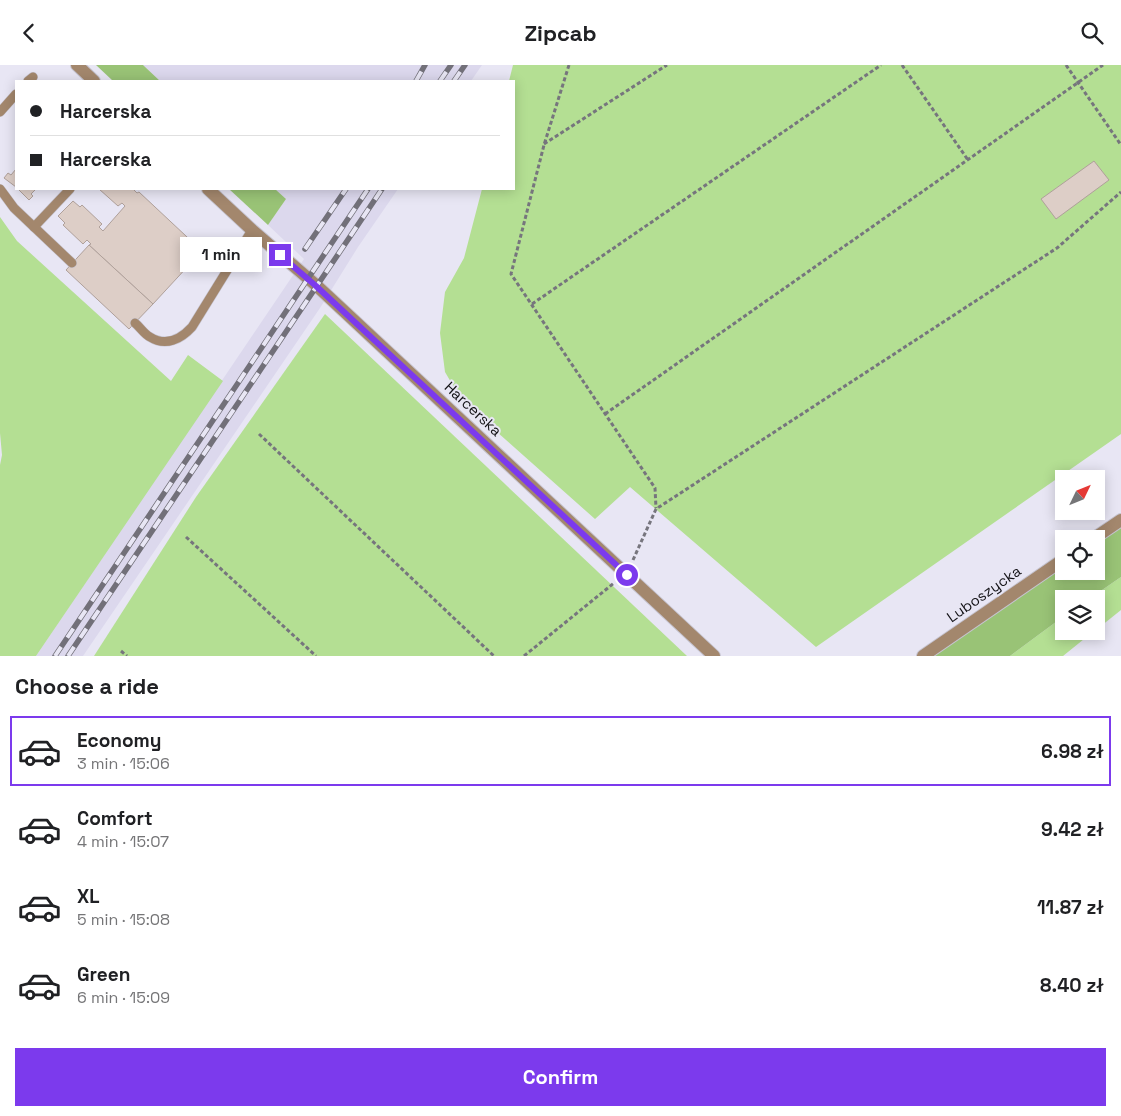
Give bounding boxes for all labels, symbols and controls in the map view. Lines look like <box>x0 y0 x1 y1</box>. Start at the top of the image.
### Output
icon: back <box>15 19 43 47</box>
text: Zipcab <box>524 19 597 47</box>
icon: search <box>1078 19 1106 47</box>
text: Harcerska <box>60 99 152 124</box>
text: Harcerska <box>60 147 152 172</box>
callout: 1 min <box>180 237 262 273</box>
text: 1 min <box>201 244 241 265</box>
route end <box>269 244 291 266</box>
street label: Harcerska <box>441 377 506 440</box>
north arrow <box>1055 470 1105 520</box>
map controls <box>1055 470 1105 640</box>
button: locate <box>1055 530 1105 580</box>
street label: Luboszycka <box>943 561 1025 626</box>
route start <box>616 564 638 586</box>
button: layers <box>1055 590 1105 640</box>
text: Choose a ride <box>15 672 159 700</box>
text: Economy <box>77 728 161 753</box>
icon: car <box>17 729 62 774</box>
text: 6.98 zł <box>1041 739 1104 764</box>
text: 3 min · 15:06 <box>77 753 170 774</box>
text: Comfort <box>77 806 153 831</box>
icon: car <box>17 807 62 852</box>
text: 9.42 zł <box>1041 817 1104 842</box>
text: 4 min · 15:07 <box>77 831 169 852</box>
text: XL <box>77 884 100 909</box>
icon: car <box>17 885 62 930</box>
text: 11.87 zł <box>1037 895 1104 920</box>
text: 5 min · 15:08 <box>77 909 170 930</box>
text: Green <box>77 962 130 987</box>
icon: car <box>17 963 62 1008</box>
text: 8.40 zł <box>1040 973 1104 998</box>
text: 6 min · 15:09 <box>77 987 170 1008</box>
button: Confirm <box>15 1048 1106 1106</box>

